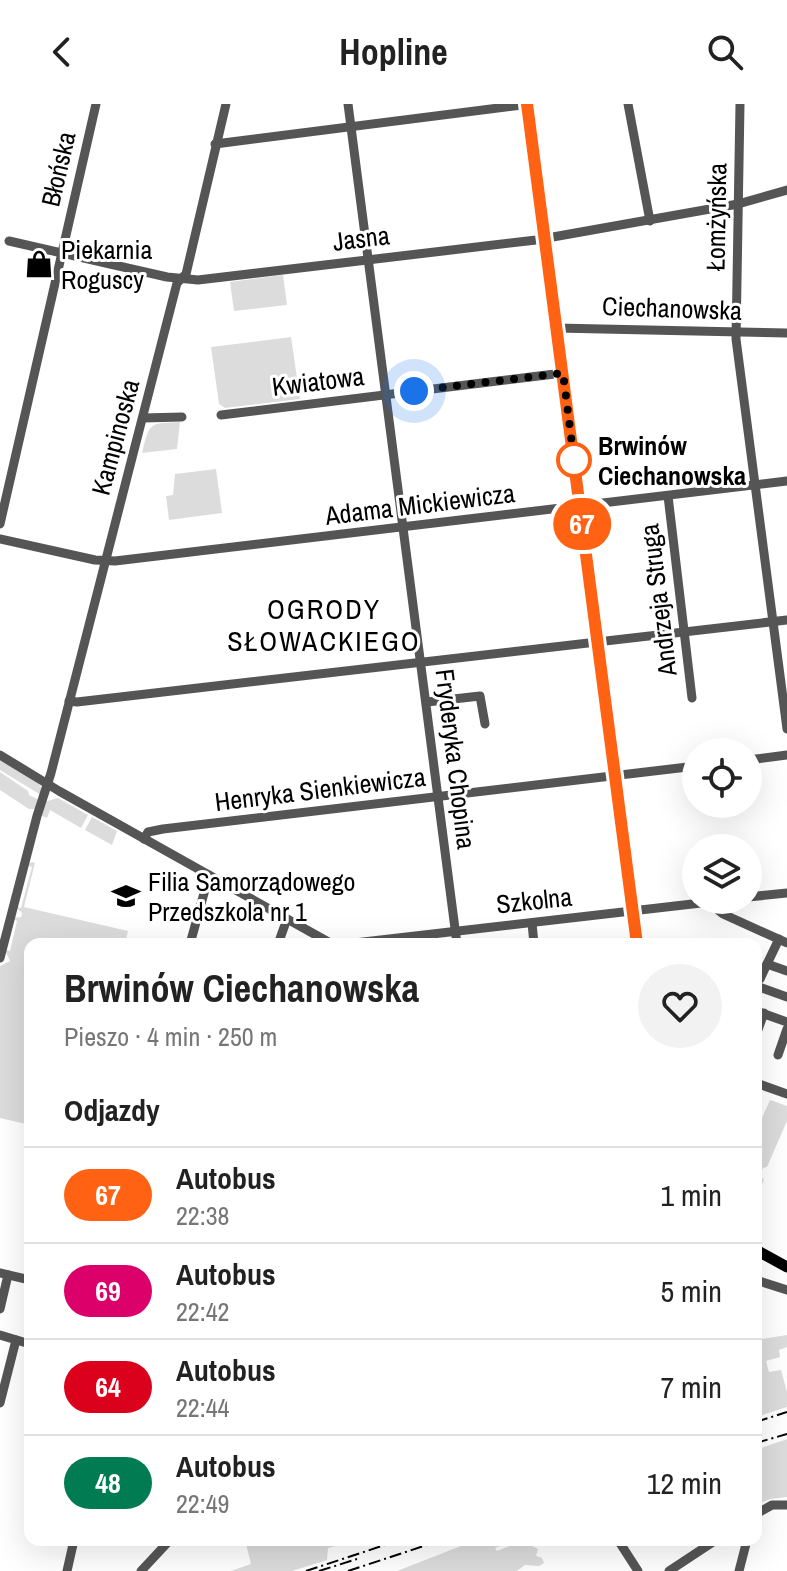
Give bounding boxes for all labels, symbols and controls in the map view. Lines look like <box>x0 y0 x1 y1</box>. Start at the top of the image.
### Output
text: Hopline <box>339 28 448 76</box>
icon: back <box>40 30 84 74</box>
icon: search <box>703 30 747 74</box>
street label: Błońska <box>32 128 84 210</box>
street label: Łomżyńska <box>698 163 734 271</box>
street label: Jasna <box>331 217 392 259</box>
place label: Piekarnia Roguscy <box>61 232 152 297</box>
shop icon: Piekarnia Roguscy <box>24 249 54 279</box>
street label: Ciechanowska <box>602 288 743 328</box>
street label: Kwiatowa <box>270 358 366 404</box>
your location <box>394 371 434 411</box>
street label: Kampinoska <box>83 375 147 499</box>
place label: Brwinów Ciechanowska <box>598 428 746 493</box>
marker: Brwinów Ciechanowska <box>557 443 591 477</box>
street label: Adama Mickiewicza <box>322 475 517 533</box>
line badge: 67 <box>546 498 618 550</box>
text: 67 <box>569 505 595 543</box>
street label: Andrzeja Struga <box>631 522 685 679</box>
district label: OGRODY SŁOWACKIEGO <box>227 590 421 660</box>
street label: Fryderyka Chopina <box>428 667 484 851</box>
map controls <box>682 738 762 914</box>
button: locate <box>682 738 762 818</box>
street label: Henryka Sienkiewicza <box>213 759 428 819</box>
button: layers <box>682 834 762 914</box>
place label: Filia Samorządowego Przedszkola nr 1 <box>148 864 355 929</box>
street label: Szkolna <box>494 879 574 921</box>
school or university icon: Filia Samorządowego Przedszkola nr 1 <box>111 881 141 911</box>
text: Brwinów Ciechanowska <box>64 963 419 1014</box>
button: heart <box>638 964 722 1048</box>
text: Pieszo · 4 min · 250 m <box>64 1019 277 1054</box>
text: Odjazdy <box>64 1090 160 1130</box>
text: Autobus <box>176 1158 276 1198</box>
text: 1 min <box>660 1175 722 1215</box>
text: 67 <box>95 1176 121 1214</box>
text: 22:38 <box>176 1198 229 1233</box>
text: Autobus <box>176 1254 276 1294</box>
text: 5 min <box>660 1271 722 1311</box>
text: 69 <box>95 1272 121 1310</box>
text: 22:42 <box>176 1294 229 1329</box>
text: Autobus <box>176 1350 276 1390</box>
text: 7 min <box>660 1367 722 1407</box>
text: 64 <box>95 1368 121 1406</box>
text: 22:44 <box>176 1390 229 1425</box>
text: Autobus <box>176 1446 276 1486</box>
text: 12 min <box>647 1463 722 1503</box>
text: 48 <box>95 1464 121 1502</box>
text: 22:49 <box>176 1486 229 1521</box>

